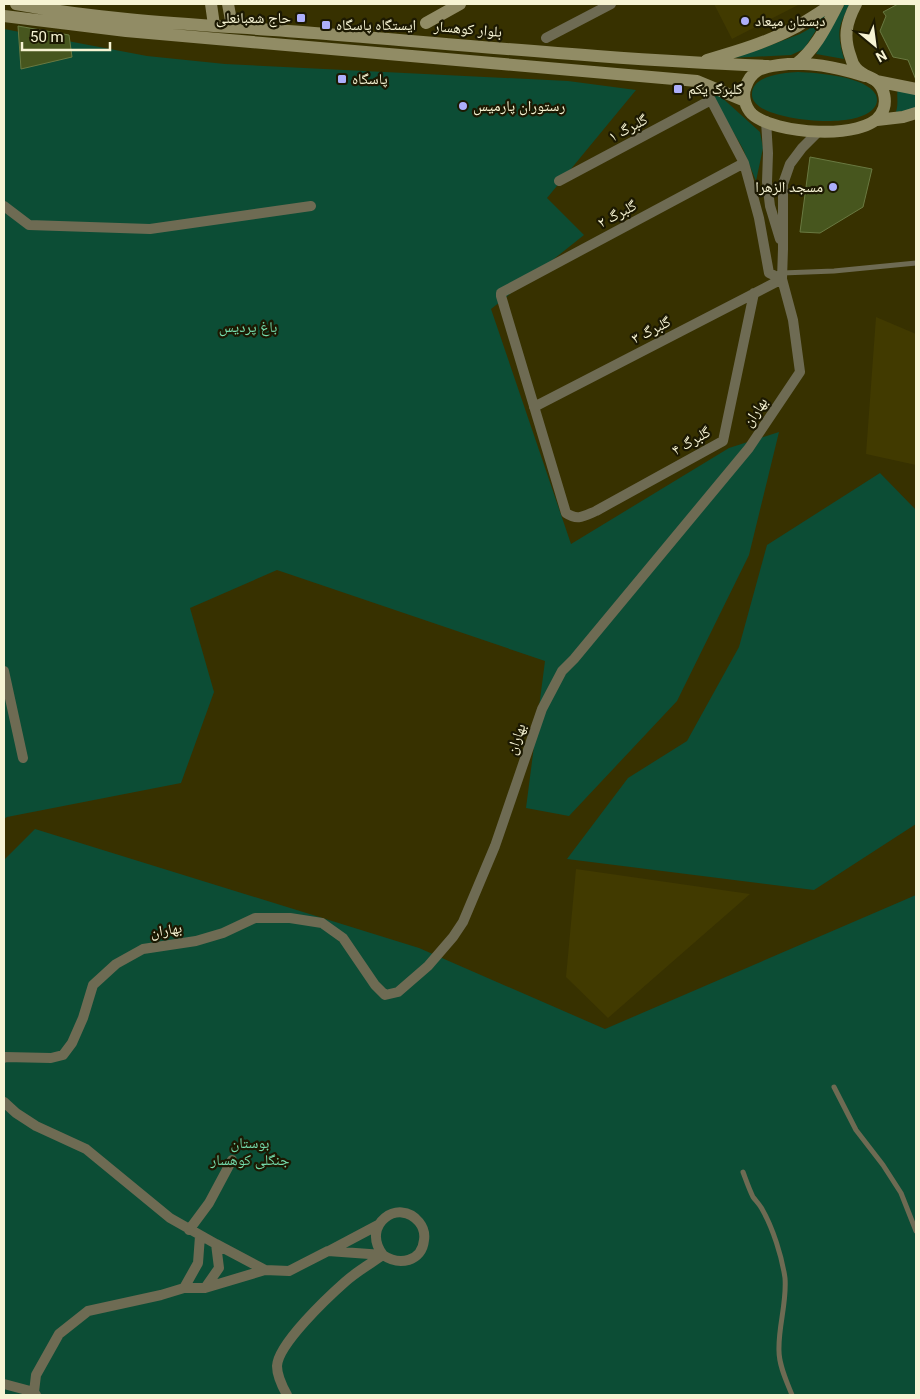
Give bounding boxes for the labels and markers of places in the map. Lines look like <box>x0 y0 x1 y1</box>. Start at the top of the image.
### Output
place label: حاج شعبانعلی <box>216 9 291 28</box>
marker: حاج شعبانعلی <box>295 12 307 24</box>
place label: دبستان میعاد <box>755 12 825 31</box>
marker: دبستان میعاد <box>739 15 751 27</box>
place label: ایستگاه پاسگاه <box>336 16 416 34</box>
marker: ایستگاه پاسگاه <box>320 19 332 31</box>
place label: پاسگاه <box>352 70 388 88</box>
marker: پاسگاه <box>336 73 348 85</box>
place label: گلبرگ یکم <box>688 80 743 99</box>
marker: گلبرگ یکم <box>672 83 684 95</box>
place label: رستوران پارمیس <box>473 97 565 116</box>
marker: رستوران پارمیس <box>457 100 469 112</box>
place label: مسجد الزهرا <box>755 178 823 196</box>
marker: مسجد الزهرا <box>827 181 839 193</box>

